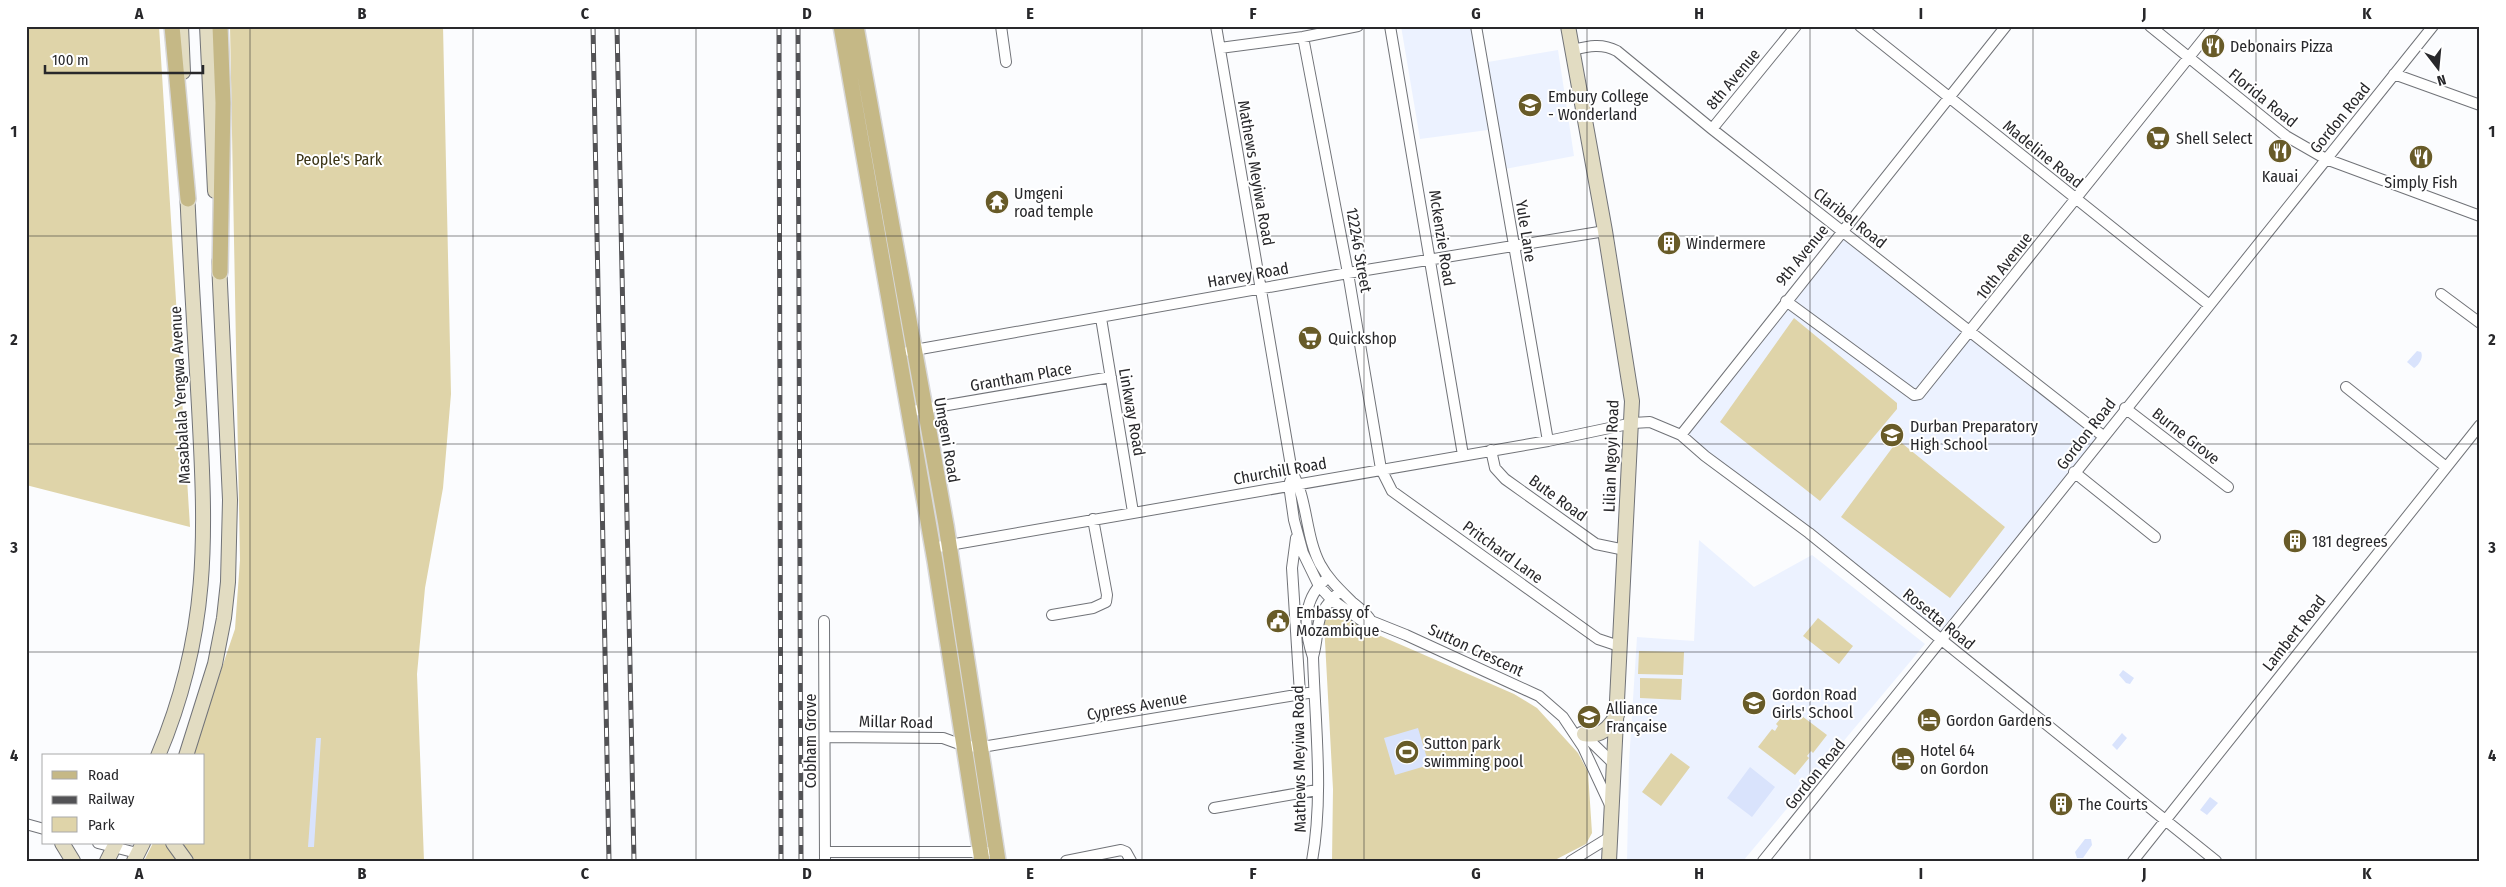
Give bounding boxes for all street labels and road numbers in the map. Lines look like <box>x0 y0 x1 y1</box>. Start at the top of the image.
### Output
street label: 8th Avenue <box>1702 45 1764 113</box>
street label: Florida Road <box>2225 65 2301 131</box>
street label: Gordon Road <box>2306 79 2374 157</box>
street label: Mathews Meyiwa Road <box>1234 99 1278 247</box>
street label: Madeline Road <box>1999 116 2087 192</box>
street label: Claribel Road <box>1810 184 1890 252</box>
street label: Mckenzie Road <box>1425 189 1459 287</box>
street label: Yule Lane <box>1512 199 1540 263</box>
street label: 122246 Street <box>1342 206 1376 295</box>
street label: 9th Avenue <box>1772 220 1833 289</box>
street label: 10th Avenue <box>1972 229 2036 303</box>
street label: Harvey Road <box>1206 259 1290 291</box>
street label: Masabalala Yengwa Avenue <box>166 305 194 484</box>
street label: Grantham Place <box>969 359 1073 395</box>
street label: Linkway Road <box>1115 367 1149 457</box>
street label: Gordon Road <box>2052 395 2120 473</box>
street label: Umgeni Road <box>930 396 964 484</box>
street label: Lilian Ngoyi Road <box>1600 399 1622 513</box>
street label: Burne Grove <box>2148 404 2224 468</box>
street label: Churchill Road <box>1232 453 1328 489</box>
street label: Bute Road <box>1525 471 1591 525</box>
street label: Pritchard Lane <box>1459 517 1547 587</box>
street label: Rosetta Road <box>1899 584 1979 654</box>
street label: Lambert Road <box>2258 591 2330 675</box>
street label: Sutton Crescent <box>1425 620 1527 681</box>
street label: Mathews Meyiwa Road <box>1288 685 1310 833</box>
street label: Cypress Avenue <box>1085 688 1189 724</box>
street label: Cobham Grove <box>801 694 820 788</box>
street label: Millar Road <box>859 712 933 732</box>
street label: Gordon Road <box>1781 735 1849 813</box>

